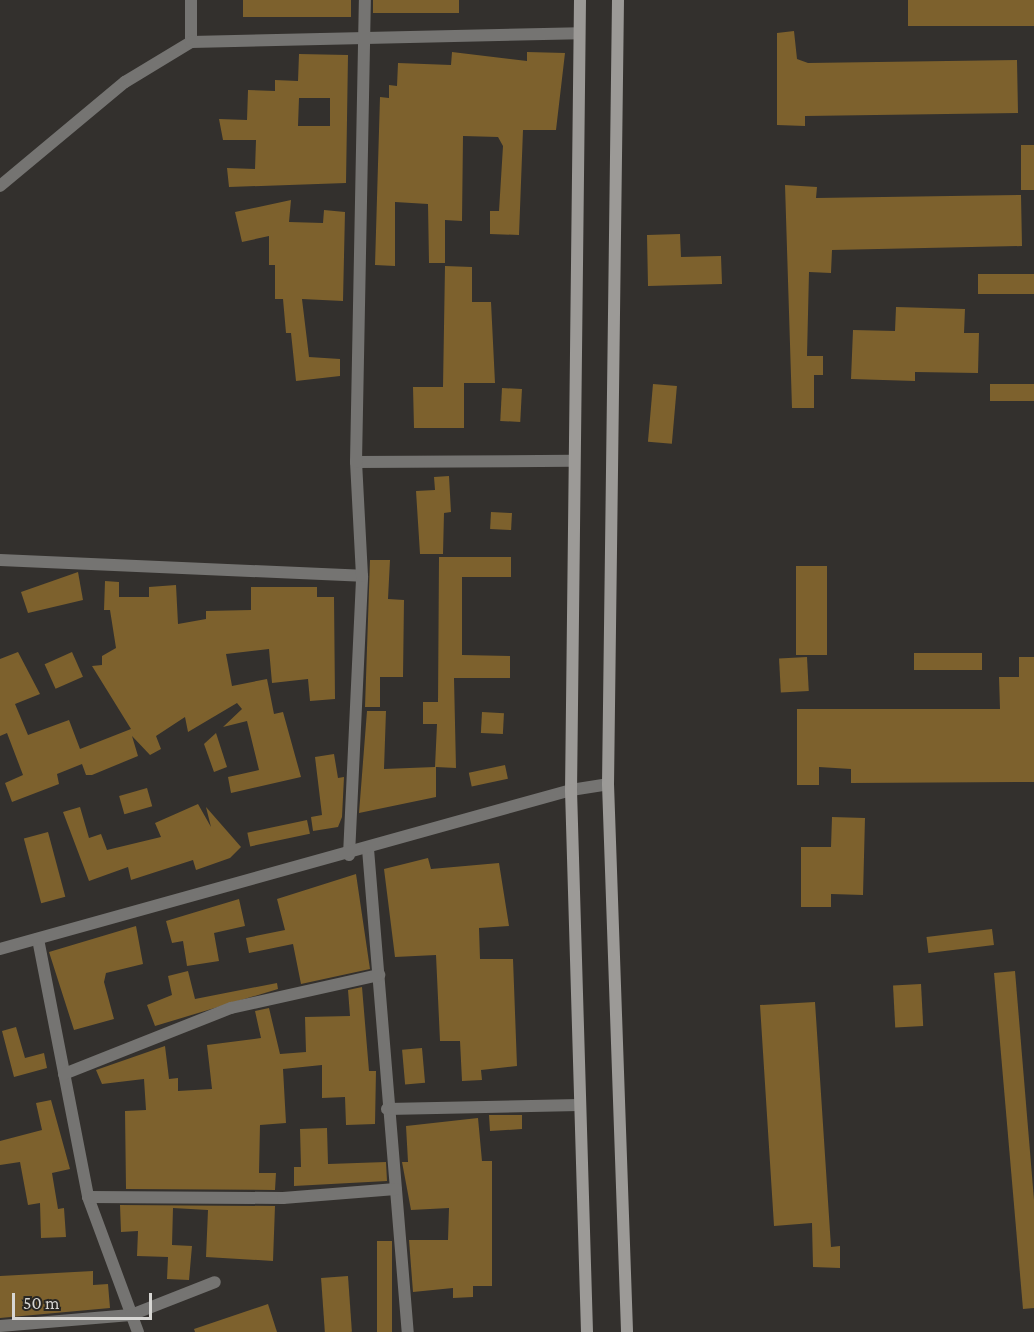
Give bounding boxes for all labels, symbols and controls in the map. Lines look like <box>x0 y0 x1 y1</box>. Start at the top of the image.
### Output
scale bar <box>15 1281 154 1319</box>
text: 50 m <box>23 1293 60 1313</box>

